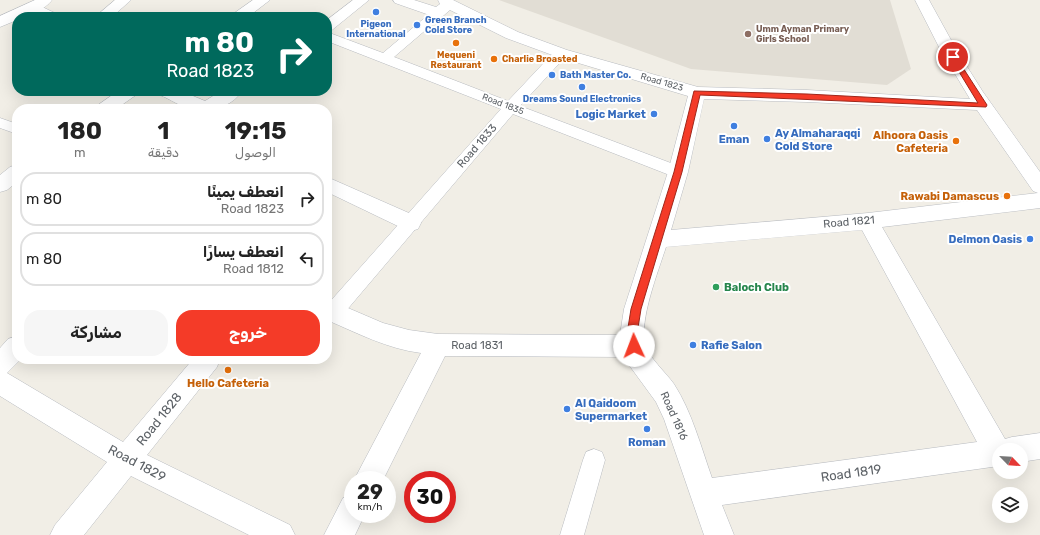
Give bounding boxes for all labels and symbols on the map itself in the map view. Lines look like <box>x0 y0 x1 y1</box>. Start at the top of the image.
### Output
marker: Pigeon International <box>371 7 381 17</box>
place label: Green Branch Cold Store <box>425 15 487 35</box>
place label: Pigeon International <box>346 19 406 39</box>
marker: Green Branch Cold Store <box>412 20 422 30</box>
place label: Umm Ayman Primary Girls School <box>756 24 850 44</box>
marker: Umm Ayman Primary Girls School <box>743 29 753 39</box>
marker: Mequeni Restaurant <box>451 38 461 48</box>
pin <box>936 40 970 74</box>
place label: Mequeni Restaurant <box>430 50 482 70</box>
marker: Charlie Broasted <box>489 54 499 64</box>
place label: Charlie Broasted <box>502 54 578 64</box>
marker: Bath Master Co. <box>547 70 557 80</box>
place label: Bath Master Co. <box>560 70 631 80</box>
street label: Road 1823 <box>640 71 684 93</box>
marker: Dreams Sound Electronics <box>577 82 587 92</box>
street label: Road 1835 <box>481 91 525 117</box>
place label: Dreams Sound Electronics <box>523 94 641 104</box>
place label: Logic Market <box>575 108 646 121</box>
marker: Logic Market <box>649 109 659 119</box>
street label: Road 1833 <box>454 121 500 171</box>
marker: Eman <box>729 121 739 131</box>
place label: Ay Almaharaqqi Cold Store <box>775 127 860 153</box>
place label: Alhoora Oasis Cafeteria <box>873 129 948 155</box>
place label: Eman <box>719 133 749 146</box>
marker: Ay Almaharaqqi Cold Store <box>762 134 772 144</box>
marker: Alhoora Oasis Cafeteria <box>951 136 961 146</box>
place label: Rawabi Damascus <box>900 190 999 203</box>
marker: Rawabi Damascus <box>1002 191 1012 201</box>
street label: Road 1821 <box>823 213 875 231</box>
place label: Delmon Oasis <box>949 233 1022 246</box>
marker: Delmon Oasis <box>1025 234 1035 244</box>
place label: Baloch Club <box>724 281 789 294</box>
marker: Baloch Club <box>711 282 721 292</box>
position arrow <box>613 325 655 367</box>
street label: Road 1831 <box>451 339 503 352</box>
place label: Rafie Salon <box>701 339 762 352</box>
marker: Rafie Salon <box>688 340 698 350</box>
marker: Hello Cafeteria <box>223 365 233 375</box>
place label: Hello Cafeteria <box>187 377 269 390</box>
street label: Road 1828 <box>133 390 185 448</box>
street label: Road 1816 <box>658 390 691 443</box>
place label: Al Qaidoom Supermarket <box>575 397 647 423</box>
marker: Al Qaidoom Supermarket <box>562 404 572 414</box>
marker: Roman <box>642 424 652 434</box>
place label: Roman <box>628 436 666 449</box>
street label: Road 1829 <box>106 442 169 485</box>
north arrow <box>992 443 1028 479</box>
street label: Road 1819 <box>820 461 883 485</box>
speed limit sign: 30 <box>404 471 456 523</box>

